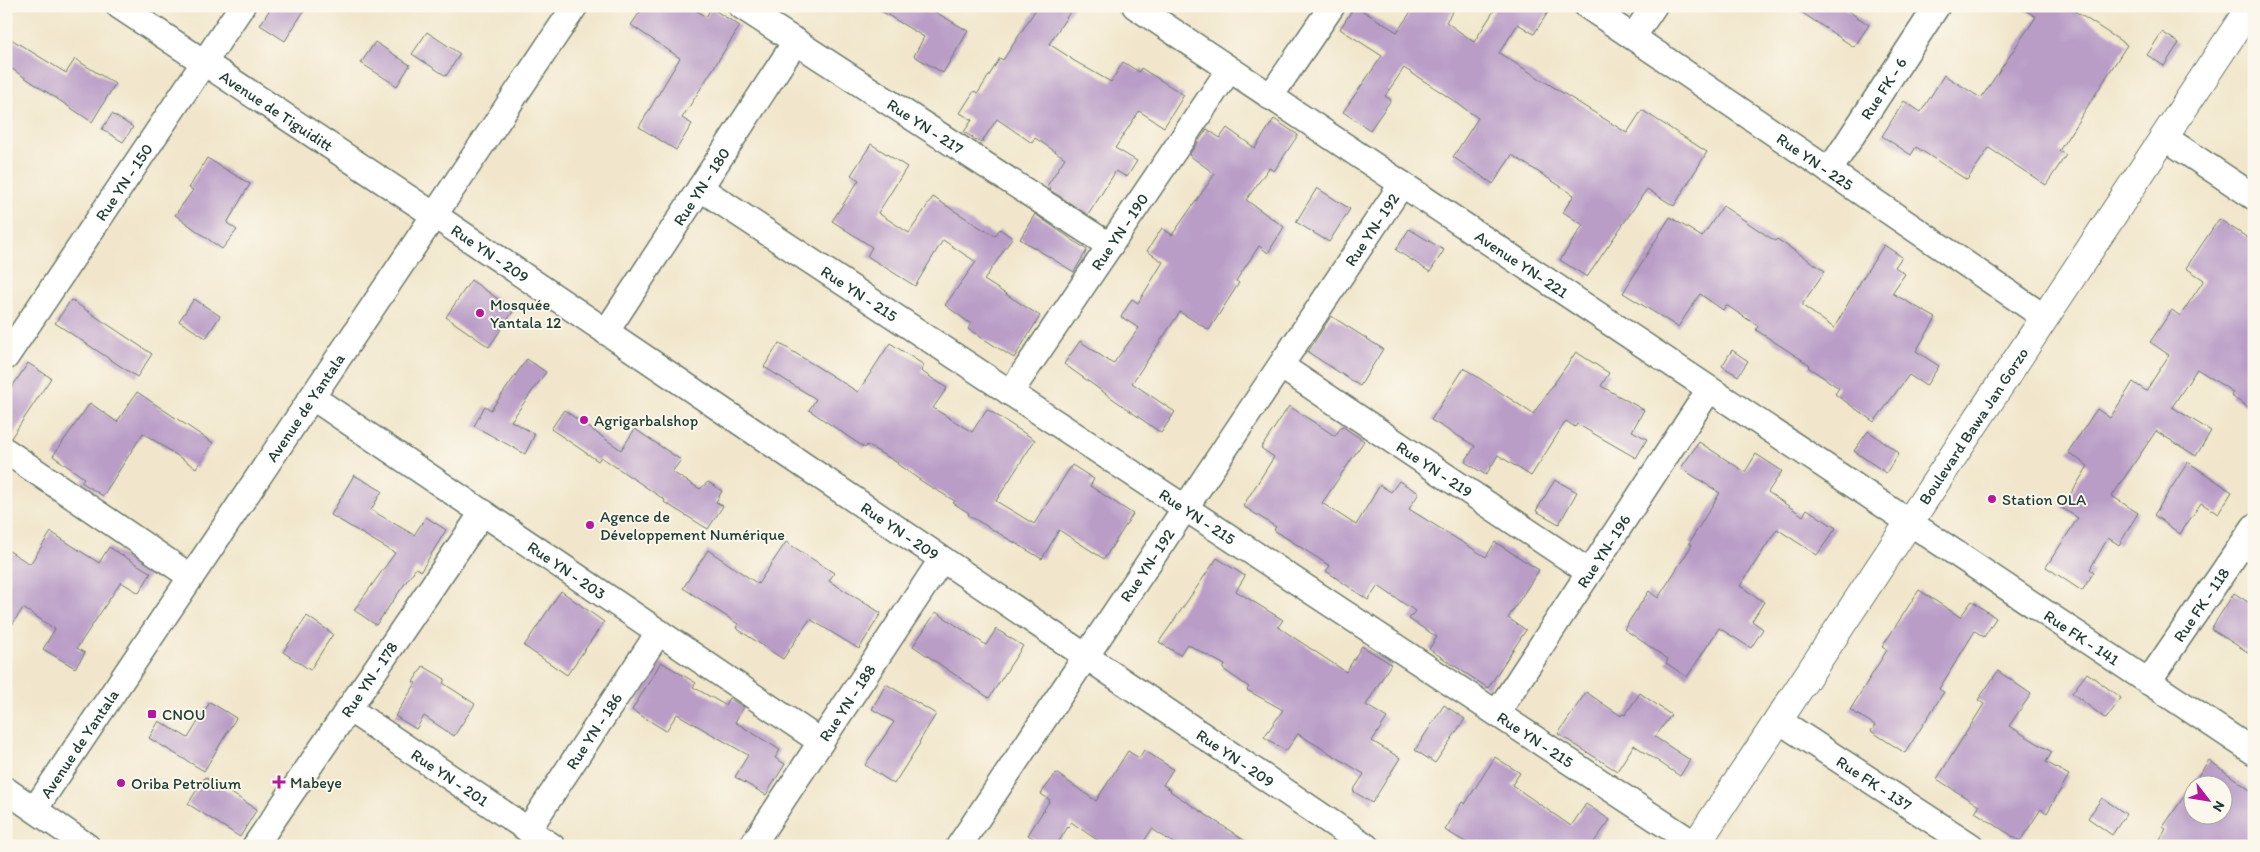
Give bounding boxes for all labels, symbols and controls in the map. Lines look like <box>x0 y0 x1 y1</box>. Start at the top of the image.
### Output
street label: Rue FK - 6 <box>1856 54 1910 123</box>
street label: Avenue de Tiguiditt <box>216 66 337 155</box>
street label: Rue YN - 217 <box>884 94 967 158</box>
street label: Rue YN - 225 <box>1773 129 1857 194</box>
street label: Rue YN - 150 <box>91 140 156 224</box>
street label: Rue YN - 180 <box>669 144 734 229</box>
street label: Rue YN - 190 <box>1087 189 1152 274</box>
street label: Rue YN- 192 <box>1340 189 1403 269</box>
street label: Rue YN - 209 <box>448 220 533 286</box>
street label: Avenue YN- 221 <box>1472 226 1573 302</box>
street label: Rue YN - 215 <box>818 261 901 325</box>
place label: Mosquée Yantala 12 <box>490 295 562 332</box>
marker: Mosquée Yantala 12 <box>474 307 486 319</box>
street label: Boulevard Bawa Jan Gorzo <box>1914 344 2032 508</box>
street label: Avenue de Yantala <box>262 349 349 465</box>
place label: Agrigarbalshop <box>594 411 698 430</box>
marker: Agrigarbalshop <box>578 414 590 426</box>
street label: Rue YN - 219 <box>1393 437 1476 501</box>
street label: Rue YN - 215 <box>1156 484 1239 548</box>
place label: Station OLA <box>2002 490 2086 509</box>
marker: Station OLA <box>1986 493 1998 505</box>
street label: Rue YN - 209 <box>858 498 943 564</box>
place label: Agence de Développement Numérique <box>600 507 785 544</box>
street label: Rue YN- 196 <box>1572 510 1634 591</box>
marker: Agence de Développement Numérique <box>584 519 596 531</box>
street label: Rue YN- 192 <box>1116 524 1179 605</box>
street label: Rue YN - 203 <box>524 537 610 603</box>
street label: Rue FK - 118 <box>2169 564 2233 645</box>
street label: Rue FK - 141 <box>2041 605 2124 669</box>
street label: Rue YN - 178 <box>336 638 402 721</box>
street label: Rue YN - 188 <box>815 660 879 745</box>
street label: Avenue de Yantala <box>36 685 123 801</box>
street label: Rue YN - 186 <box>561 689 626 773</box>
place label: CNOU <box>162 705 205 724</box>
street label: Rue YN - 215 <box>1494 707 1577 771</box>
marker: CNOU <box>146 708 158 720</box>
street label: Rue YN - 209 <box>1193 725 1278 791</box>
street label: Rue YN - 201 <box>408 744 493 810</box>
street label: Rue FK - 137 <box>1833 751 1916 814</box>
place label: Mabeye <box>290 773 342 792</box>
place label: Oriba Petrolium <box>131 774 242 793</box>
north arrow <box>2182 774 2232 824</box>
marker: Mabeye <box>272 775 286 789</box>
marker: Oriba Petrolium <box>115 777 127 789</box>
text: N <box>2209 798 2228 815</box>

